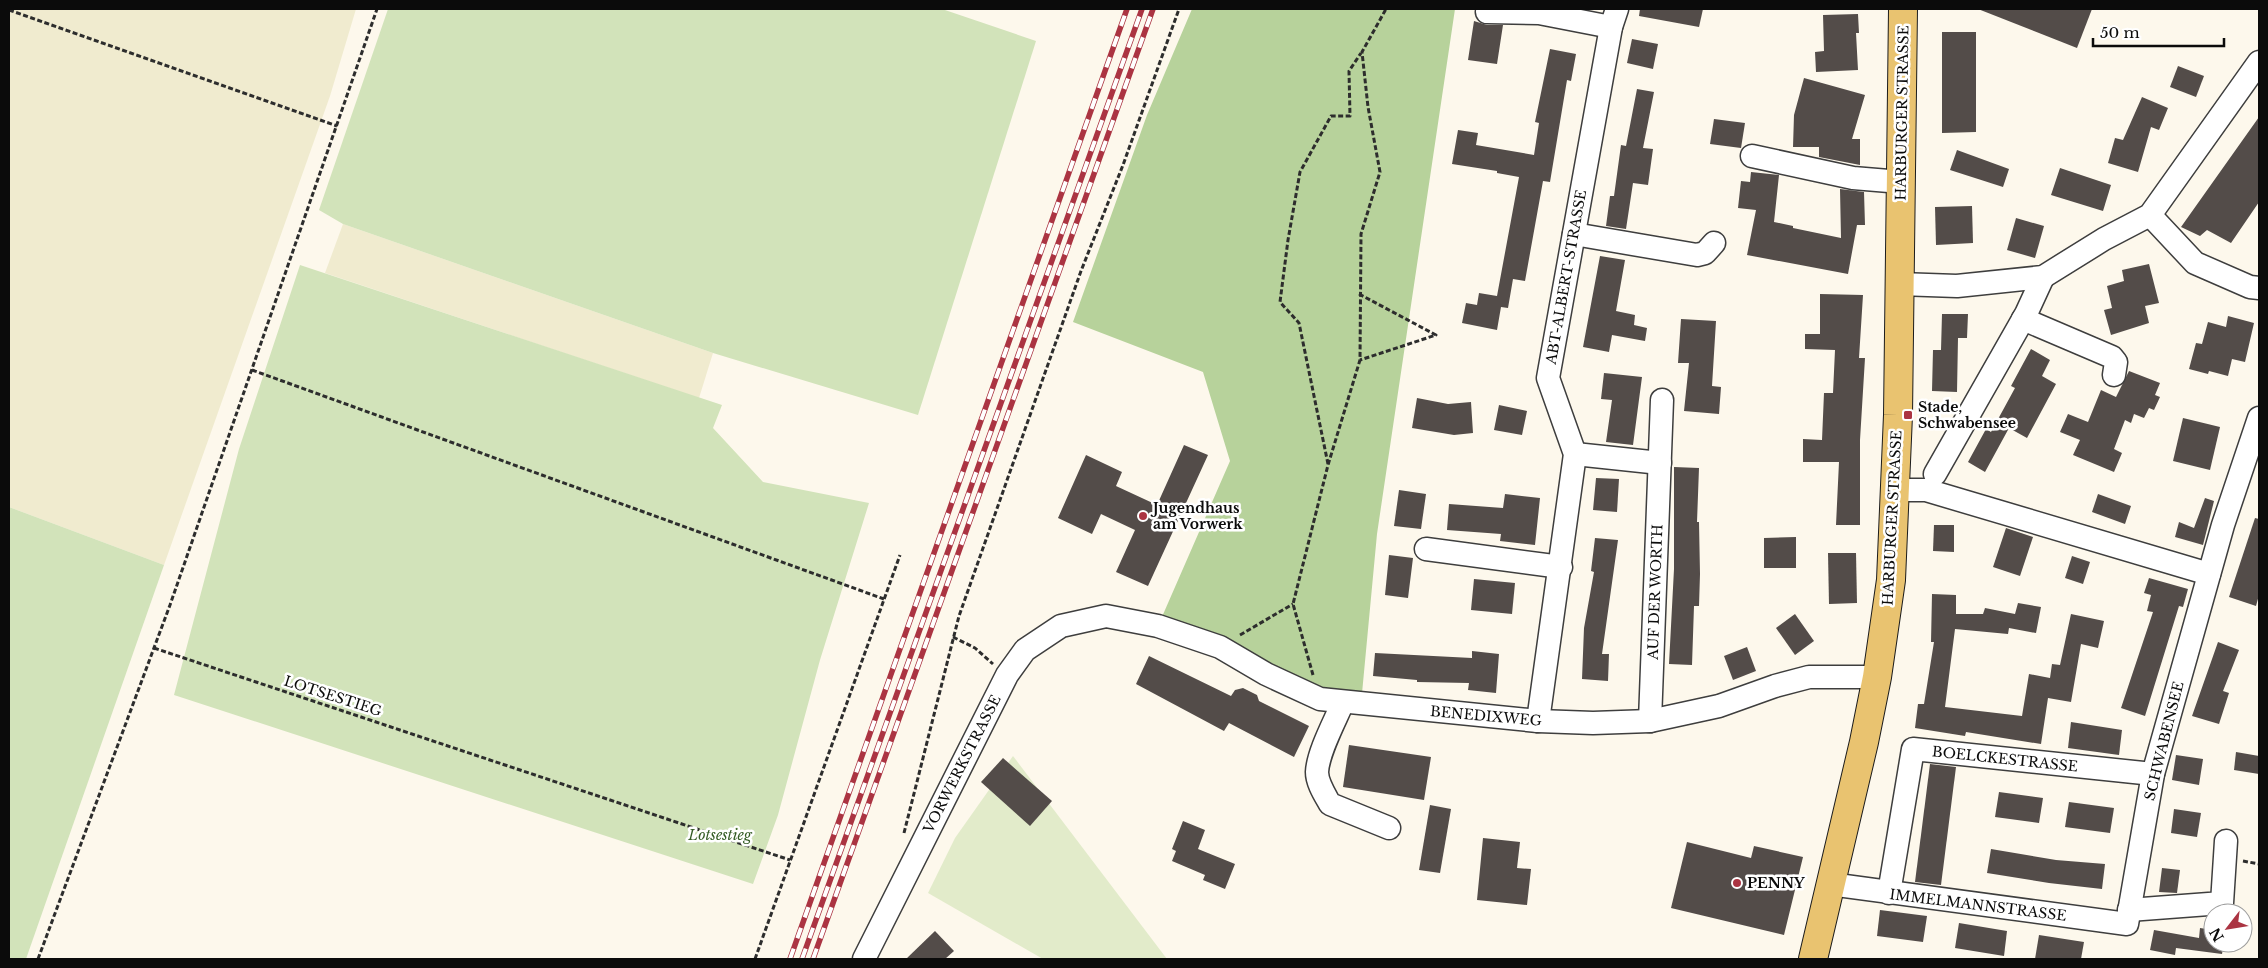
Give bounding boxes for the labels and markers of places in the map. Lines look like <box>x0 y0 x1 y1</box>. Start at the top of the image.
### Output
place label: Stade, Schwabensee <box>1918 398 2016 432</box>
marker: Stade, Schwabensee <box>1902 409 1914 421</box>
place label: Jugendhaus am Vorwerk <box>1150 499 1243 533</box>
marker: Jugendhaus am Vorwerk <box>1137 510 1149 522</box>
place label: PENNY <box>1747 874 1805 892</box>
marker: PENNY <box>1731 877 1743 889</box>

